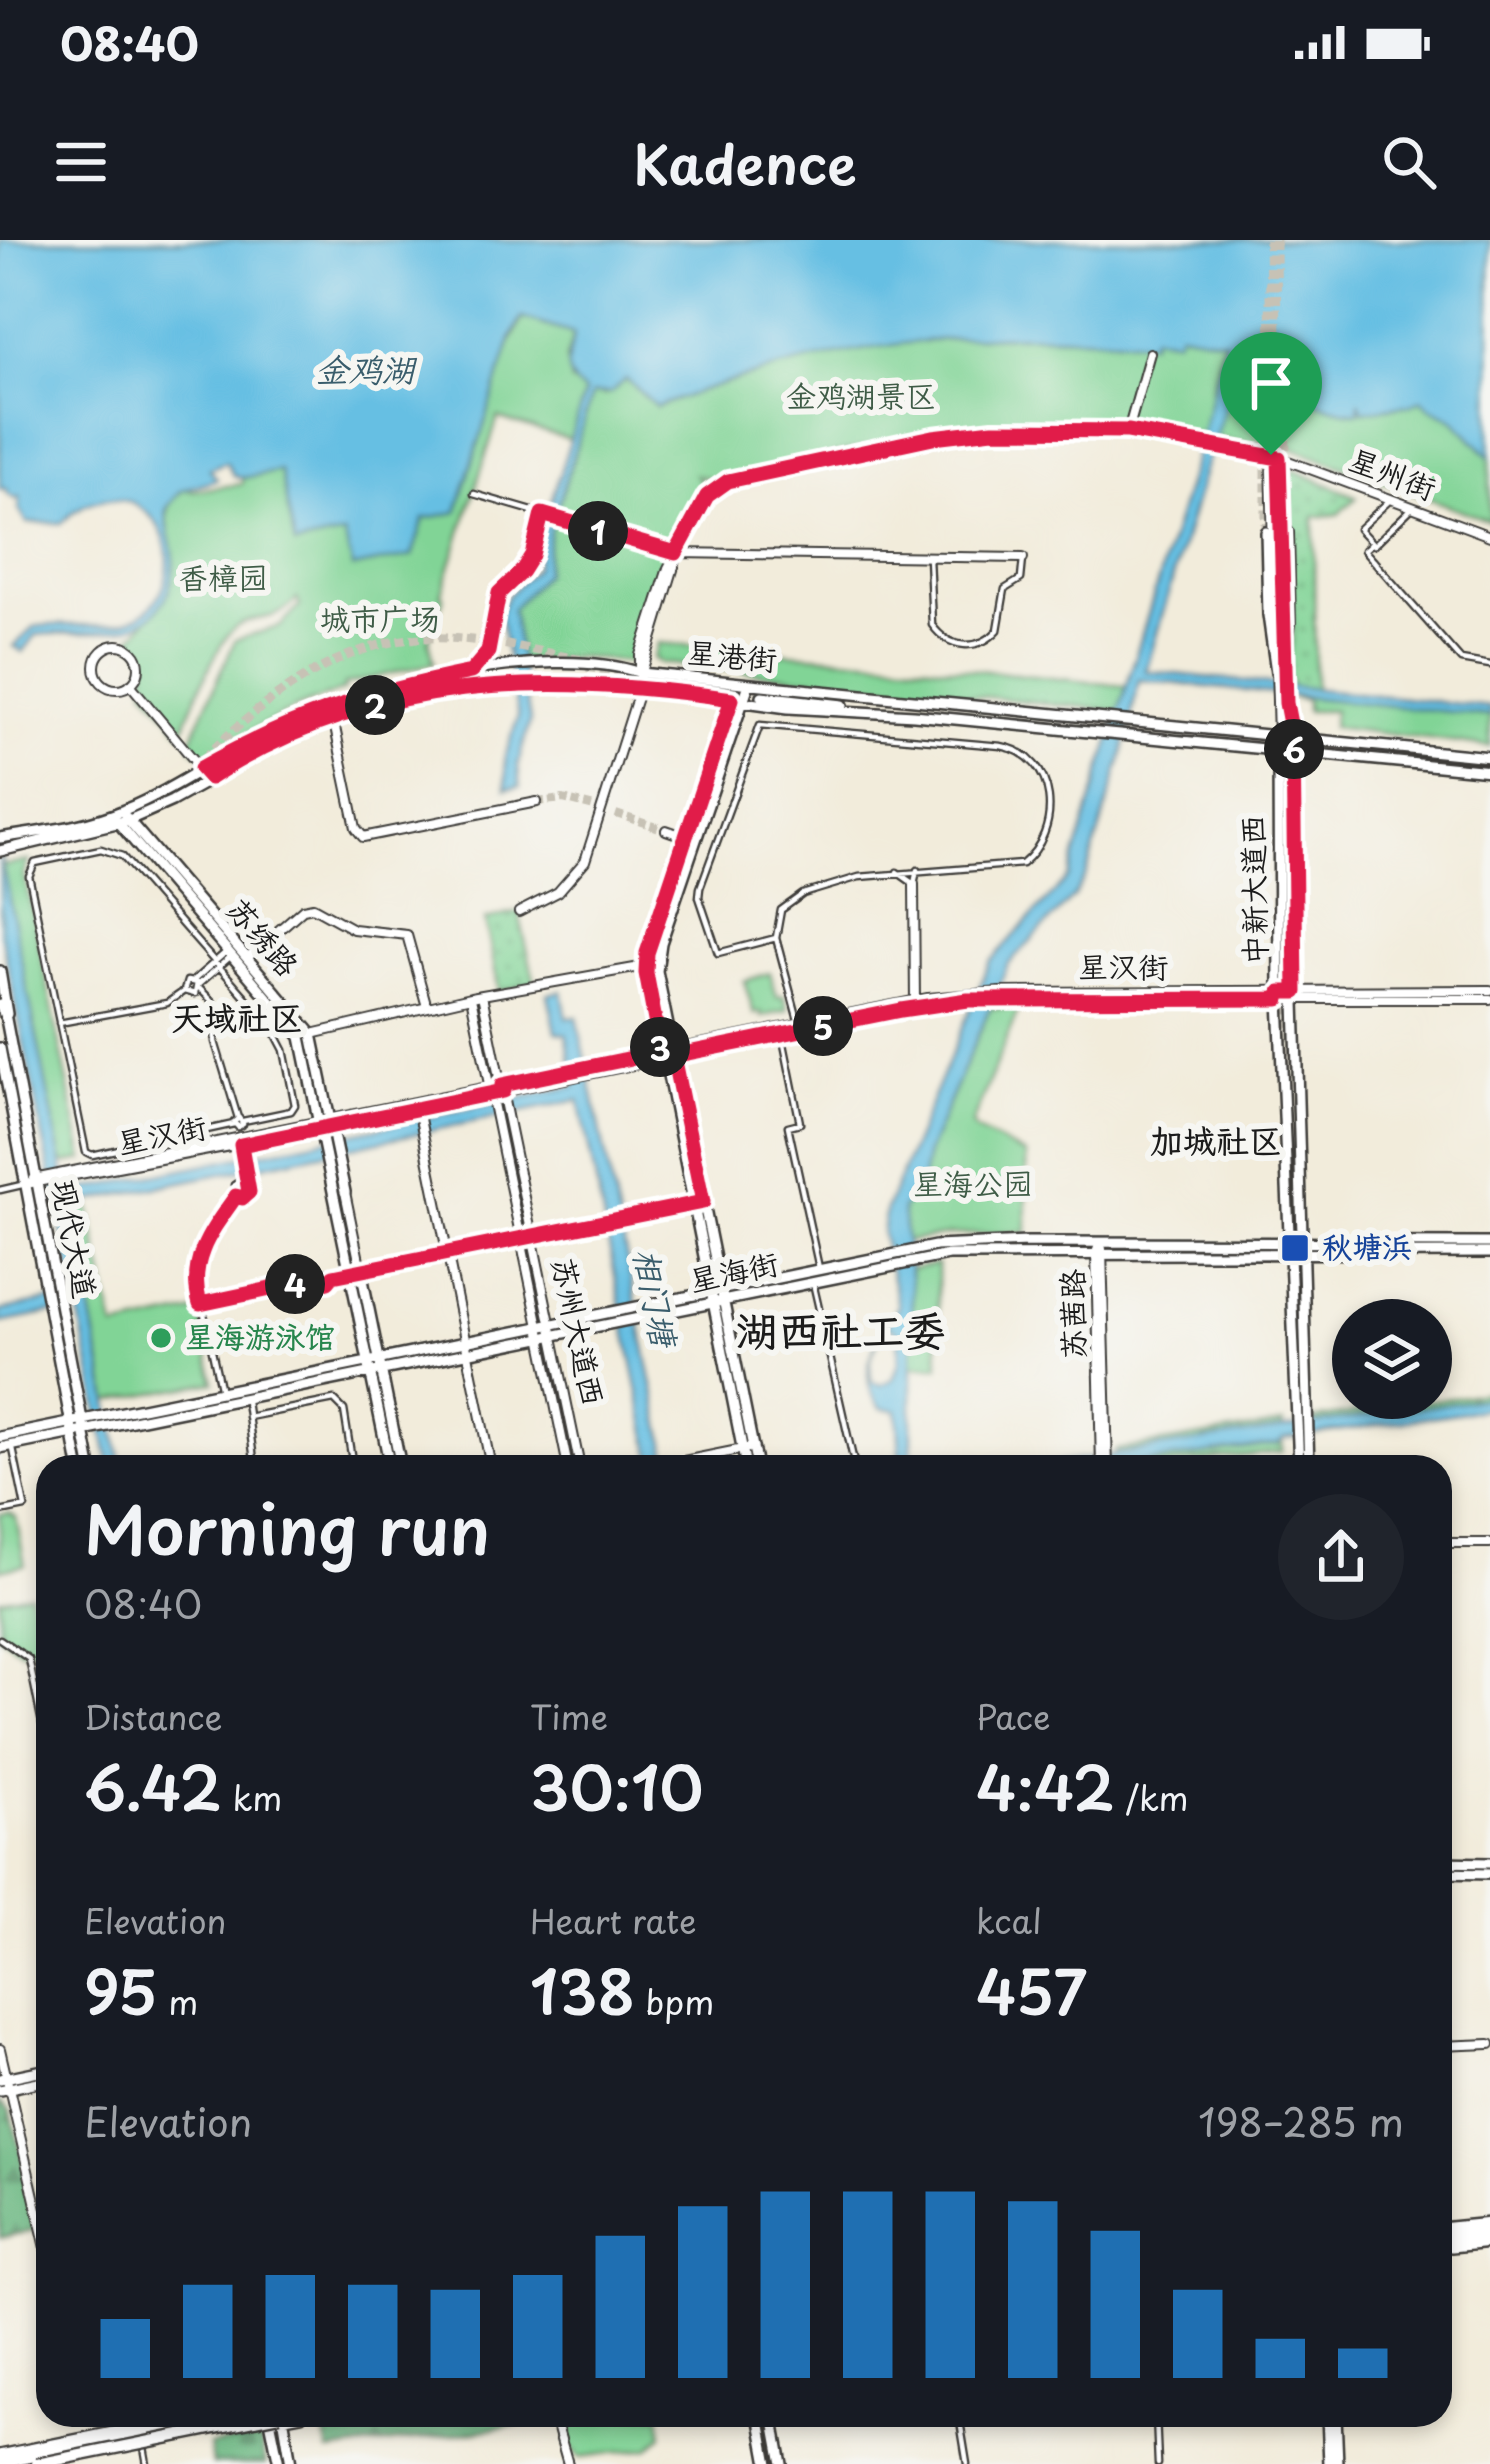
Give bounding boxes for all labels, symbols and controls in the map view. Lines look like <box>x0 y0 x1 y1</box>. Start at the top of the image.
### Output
text: 08:40 <box>60 8 199 76</box>
text: Kadence <box>633 122 857 203</box>
icon: menu <box>48 129 114 195</box>
icon: search <box>1376 129 1442 195</box>
pin <box>1220 332 1322 455</box>
water label: 金鸡湖 <box>316 343 418 393</box>
icon: arrive <box>1238 350 1304 416</box>
park label: 金鸡湖景区 <box>786 372 936 417</box>
street label: 星州街 <box>1343 436 1443 510</box>
pin: 1 <box>568 501 628 561</box>
text: 1 <box>590 506 606 556</box>
park label: 香樟园 <box>178 554 268 599</box>
park label: 城市广场 <box>320 595 440 640</box>
street label: 星港街 <box>685 628 779 681</box>
pin: 2 <box>345 675 405 735</box>
text: 2 <box>363 680 387 730</box>
pin: 6 <box>1264 719 1324 779</box>
text: 6 <box>1282 724 1306 774</box>
street label: 中新大道西 <box>1229 815 1276 965</box>
street label: 苏绣路 <box>217 888 310 985</box>
street label: 星汉街 <box>1078 943 1168 988</box>
district label: 天域社区 <box>171 991 303 1041</box>
pin: 5 <box>793 996 853 1056</box>
text: 5 <box>812 1001 834 1051</box>
pin: 3 <box>630 1017 690 1077</box>
text: 3 <box>649 1022 671 1072</box>
street label: 星汉街 <box>113 1103 210 1164</box>
district label: 加城社区 <box>1150 1114 1282 1164</box>
park label: 星海公园 <box>913 1160 1033 1205</box>
street label: 现代大道 <box>42 1175 109 1302</box>
place label: 秋塘浜 <box>1322 1223 1412 1268</box>
marker: 秋塘浜 <box>1279 1232 1311 1264</box>
street label: 星海街 <box>685 1239 782 1302</box>
water label: 相门塘 <box>623 1243 692 1353</box>
street label: 苏州大道西 <box>542 1253 617 1410</box>
pin: 4 <box>265 1254 325 1314</box>
text: 4 <box>284 1259 306 1309</box>
street label: 苏茜路 <box>1048 1269 1095 1359</box>
district label: 湖西社工委 <box>736 1297 946 1360</box>
map controls <box>1332 1299 1452 1419</box>
button: layers <box>1332 1299 1452 1419</box>
place label: 星海游泳馆 <box>185 1313 335 1358</box>
marker: 星海游泳馆 <box>148 1325 174 1351</box>
text: Morning run <box>84 1478 490 1577</box>
button: share <box>1278 1494 1404 1620</box>
text: 08:40 <box>84 1573 202 1632</box>
text: Distance <box>84 1691 222 1741</box>
text: Time <box>530 1691 608 1741</box>
text: Pace <box>976 1691 1050 1741</box>
text: 6.42 <box>84 1741 222 1831</box>
text: 30:10 <box>530 1741 704 1831</box>
text: 4:42 <box>976 1741 1115 1831</box>
text: km <box>222 1772 282 1822</box>
text: /km <box>1115 1772 1189 1822</box>
text: Elevation <box>84 1895 226 1945</box>
text: Heart rate <box>530 1895 697 1945</box>
text: kcal <box>976 1895 1042 1945</box>
text: 95 <box>84 1945 158 2035</box>
text: 138 <box>530 1945 635 2035</box>
text: 457 <box>976 1945 1087 2035</box>
text: m <box>158 1976 198 2026</box>
text: bpm <box>635 1976 714 2026</box>
text: Elevation <box>84 2091 252 2150</box>
text: 198–285 m <box>1198 2091 1404 2150</box>

